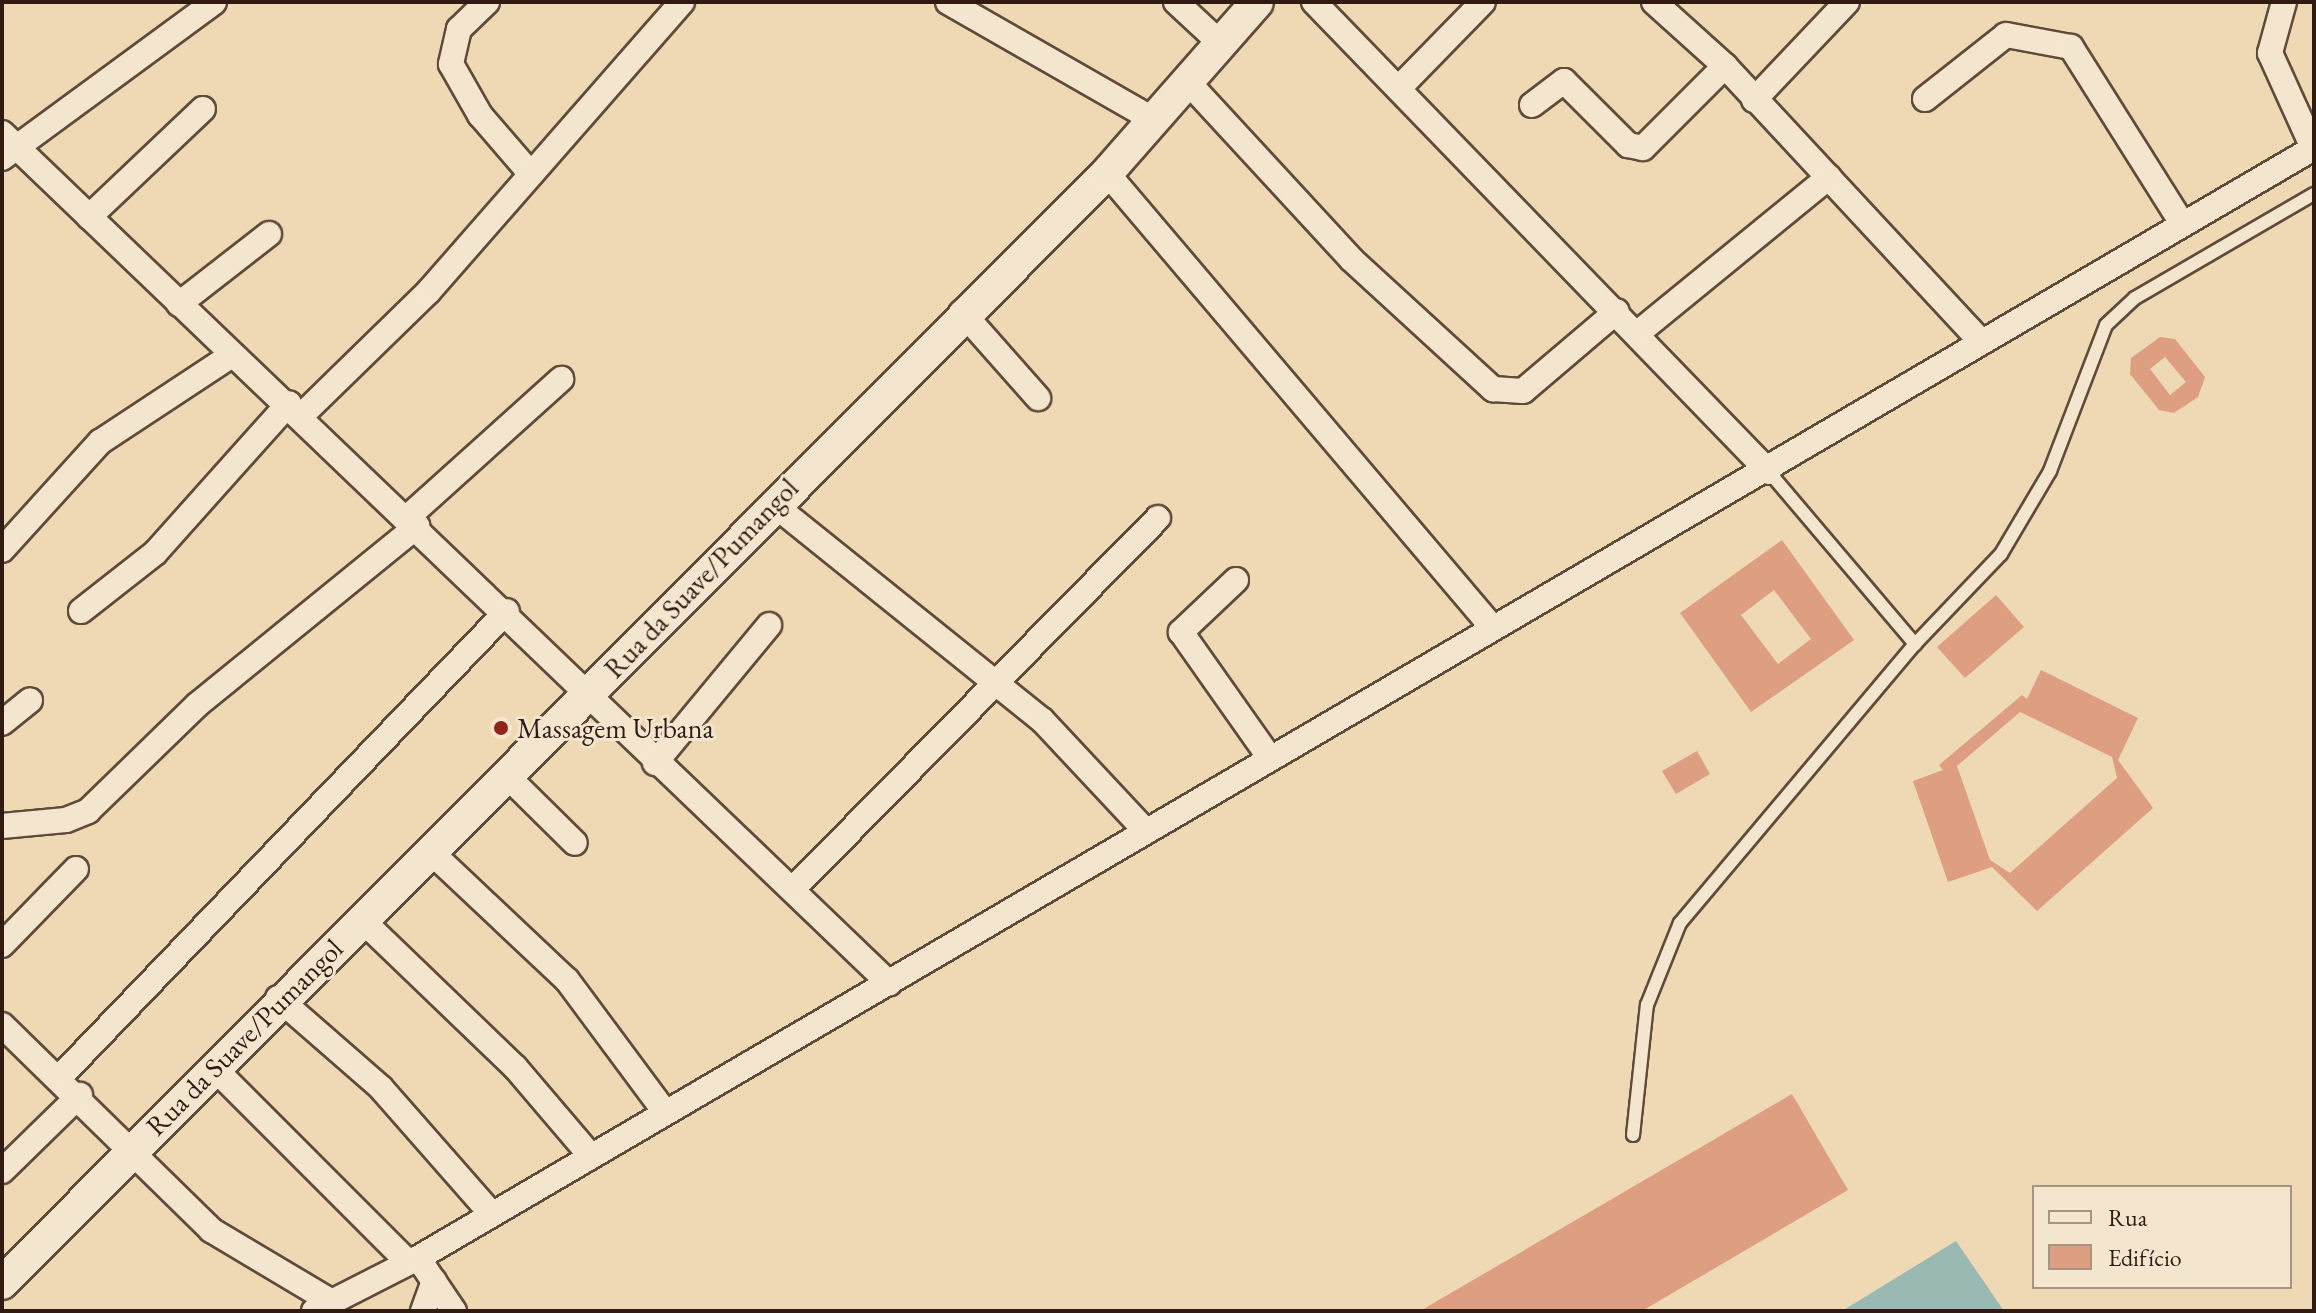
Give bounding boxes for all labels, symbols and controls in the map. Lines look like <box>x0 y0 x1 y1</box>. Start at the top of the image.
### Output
street label: Rua da Suave/Pumangol <box>597 471 805 685</box>
place label: Massagem Urbana <box>517 711 714 745</box>
marker: Massagem Urbana <box>492 719 510 737</box>
street label: Rua da Suave/Pumangol <box>139 932 349 1142</box>
legend <box>2032 1185 2292 1289</box>
text: Rua <box>2108 1202 2147 1233</box>
text: Edifício <box>2108 1242 2182 1273</box>

